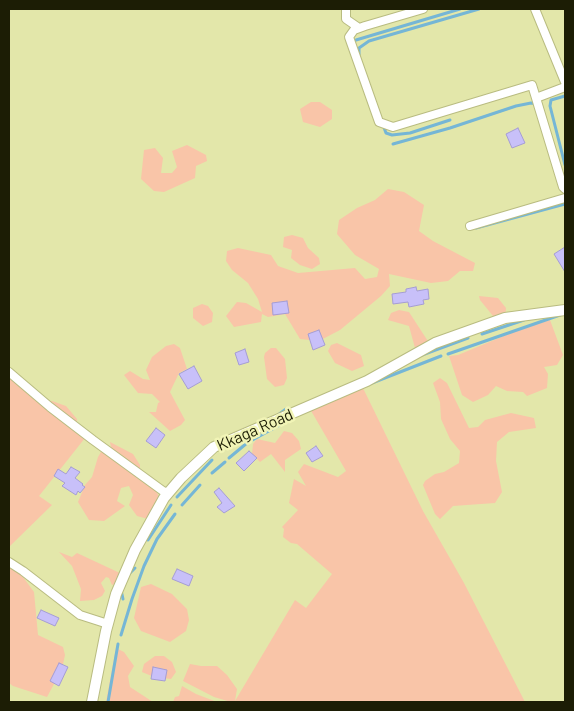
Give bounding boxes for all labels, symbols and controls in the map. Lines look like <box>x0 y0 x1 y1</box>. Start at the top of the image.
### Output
street label: Kkaga Road <box>214 405 296 455</box>

